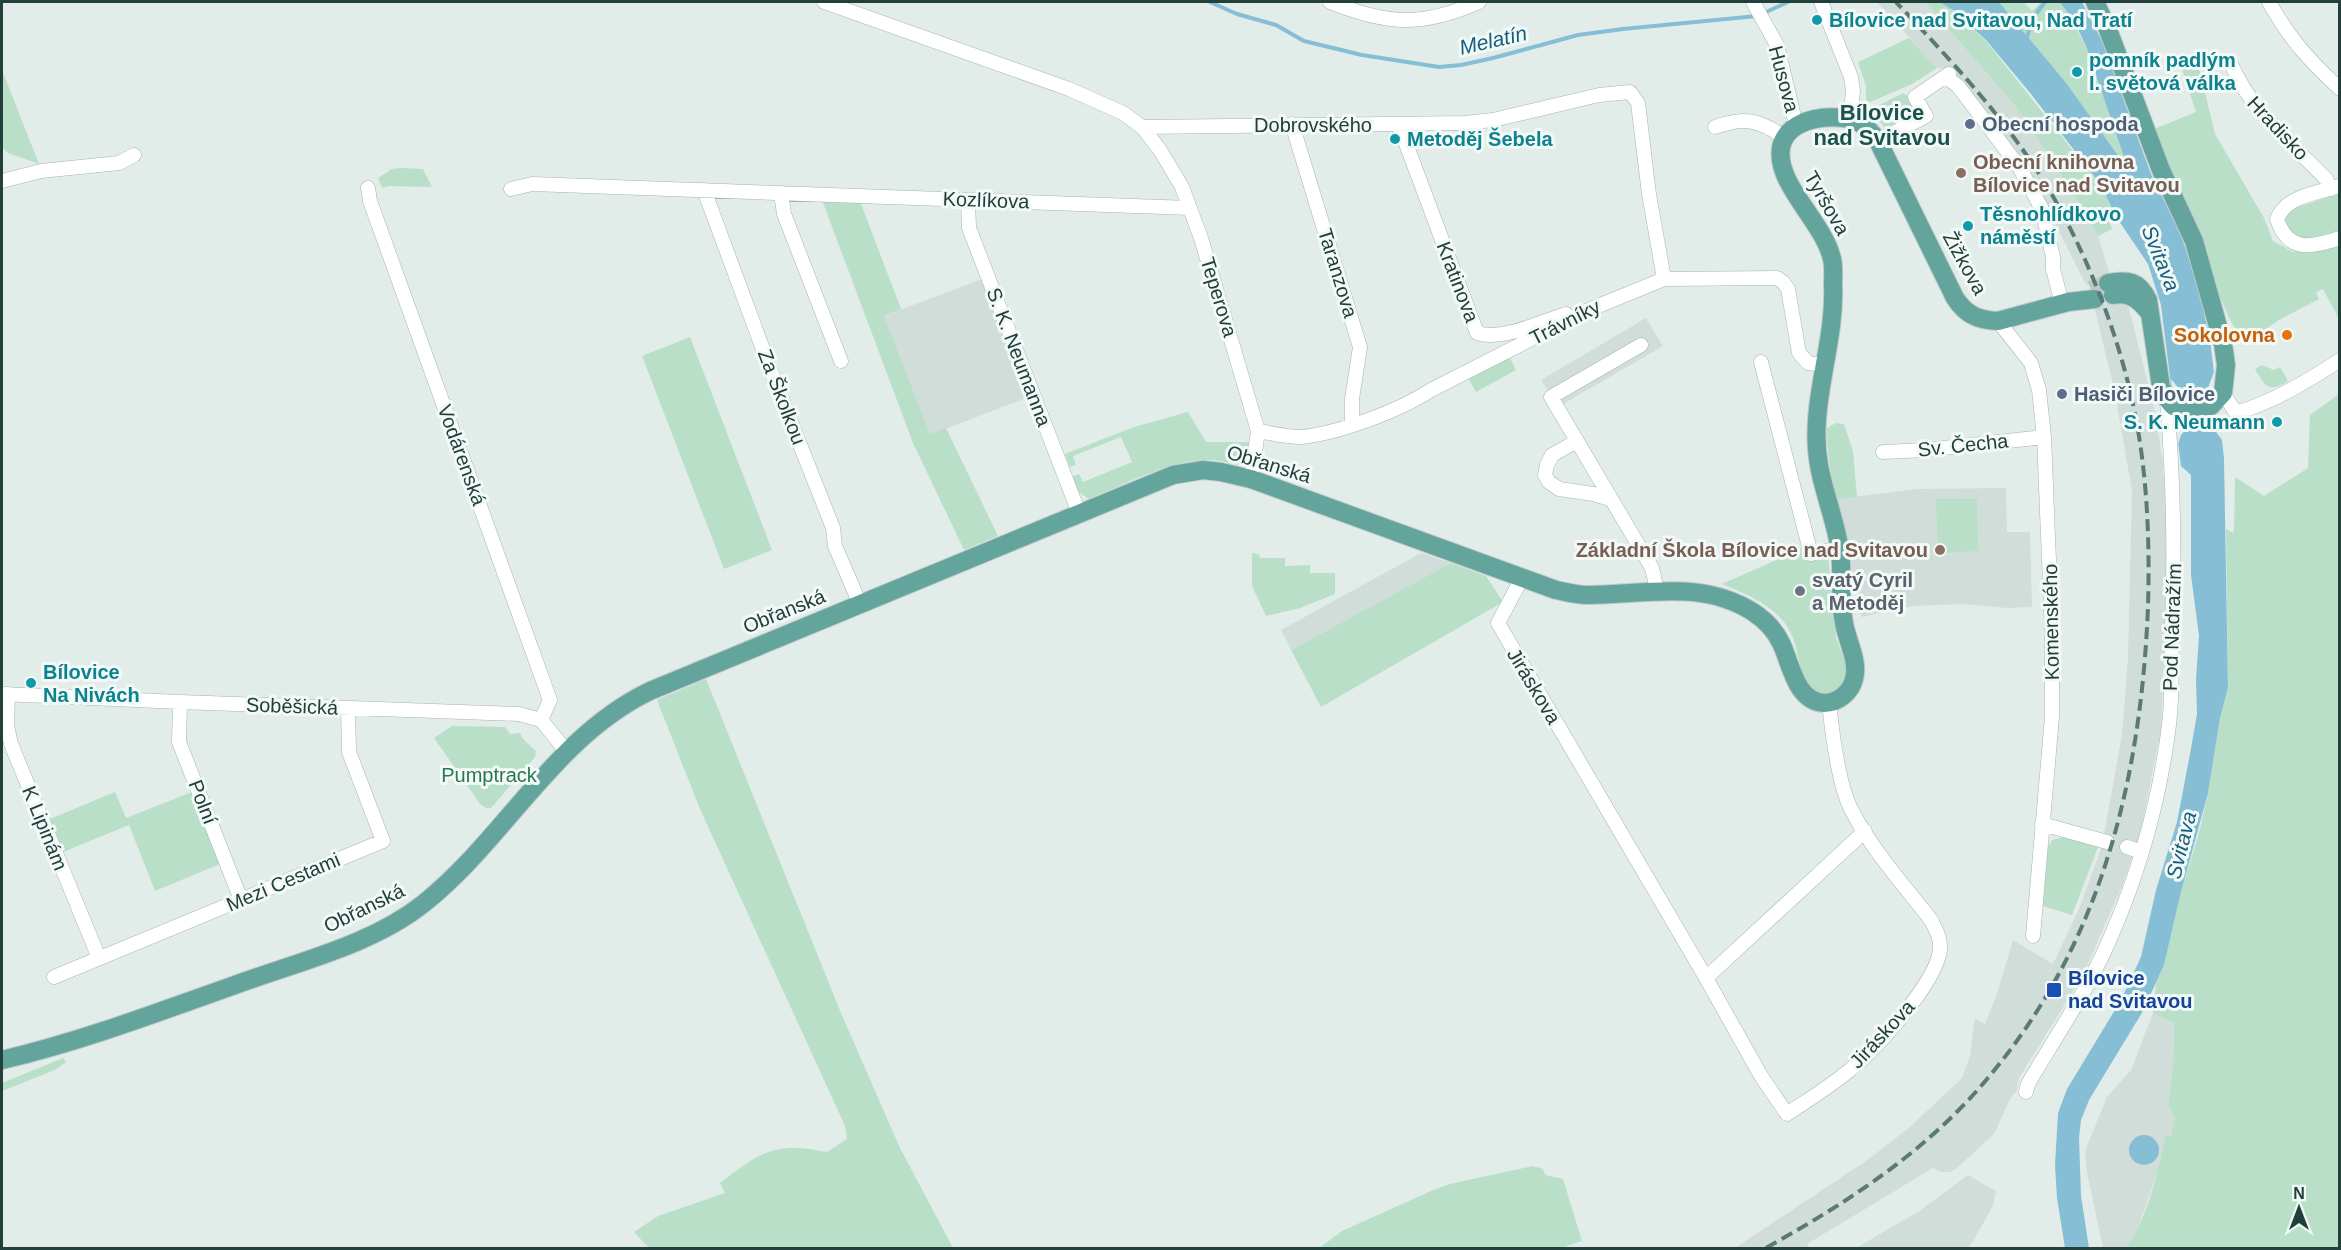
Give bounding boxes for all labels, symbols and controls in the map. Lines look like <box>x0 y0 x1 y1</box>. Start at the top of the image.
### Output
place label: Bílovice nad Svitavou, Nad Tratí <box>1829 9 2134 31</box>
marker: Bílovice nad Svitavou, Nad Tratí <box>1810 13 1824 27</box>
water label: Melatín <box>1457 21 1529 59</box>
street label: Husova <box>1765 43 1804 115</box>
place label: pomník padlým I. světová válka <box>2089 49 2237 94</box>
marker: pomník padlým I. světová válka <box>2070 65 2084 79</box>
street label: Hradisko <box>2243 92 2313 164</box>
district label: Bílovice nad Svitavou <box>1814 100 1950 150</box>
place label: Obecní hospoda <box>1982 113 2140 135</box>
street label: Dobrovského <box>1254 114 1372 136</box>
marker: Obecní hospoda <box>1963 117 1977 131</box>
place label: Metoděj Šebela <box>1407 127 1553 150</box>
marker: Metoděj Šebela <box>1388 132 1402 146</box>
place label: Obecní knihovna Bílovice nad Svitavou <box>1973 151 2180 196</box>
marker: Obecní knihovna Bílovice nad Svitavou <box>1954 166 1968 180</box>
street label: Tyršova <box>1800 167 1854 240</box>
street label: Kozlíkova <box>942 187 1031 213</box>
place label: Těsnohlídkovo náměstí <box>1980 203 2121 248</box>
marker: Těsnohlídkovo náměstí <box>1961 219 1975 233</box>
water label: Svitava <box>2137 222 2185 294</box>
street label: Taranzova <box>1314 226 1362 321</box>
street label: Žižkova <box>1939 228 1992 299</box>
street label: Kratinova <box>1433 239 1484 326</box>
street label: Teperova <box>1196 254 1242 340</box>
street label: S. K. Neumanna <box>982 285 1056 430</box>
street label: Trávníky <box>1526 295 1604 349</box>
place label: Sokolovna <box>2174 324 2276 346</box>
marker: Sokolovna <box>2280 328 2294 342</box>
street label: Za Školkou <box>754 346 810 448</box>
place label: Hasiči Bílovice <box>2074 383 2215 405</box>
marker: Hasiči Bílovice <box>2055 387 2069 401</box>
street label: Vodárenská <box>434 402 491 509</box>
place label: S. K. Neumann <box>2124 411 2265 433</box>
marker: S. K. Neumann <box>2270 415 2284 429</box>
street label: Sv. Čecha <box>1917 429 2010 461</box>
street label: Obřanská <box>1224 441 1315 487</box>
place label: Základní Škola Bílovice nad Svitavou <box>1576 538 1928 561</box>
marker: Základní Škola Bílovice nad Svitavou <box>1933 543 1947 557</box>
street label: Komenského <box>2039 563 2063 681</box>
street label: Pod Nádražím <box>2159 563 2185 691</box>
place label: svatý Cyril a Metoděj <box>1812 569 1913 614</box>
street label: Obřanská <box>740 584 829 637</box>
marker: svatý Cyril a Metoděj <box>1793 584 1807 598</box>
street label: Jiráskova <box>1503 644 1566 729</box>
place label: Bílovice Na Nivách <box>43 661 140 706</box>
marker: Bílovice Na Nivách <box>24 676 38 690</box>
street label: Soběšická <box>246 693 339 719</box>
park label: Pumptrack <box>441 764 538 786</box>
street label: Polní <box>185 777 222 828</box>
street label: K Lipinám <box>18 783 72 873</box>
water label: Svitava <box>2162 809 2200 881</box>
street label: Mezi Cestami <box>223 848 343 916</box>
street label: Obřanská <box>320 879 409 937</box>
place label: Bílovice nad Svitavou <box>2068 967 2192 1012</box>
marker: Bílovice nad Svitavou <box>2045 981 2063 999</box>
street label: Jiráskova <box>1845 995 1919 1072</box>
north arrow <box>2269 1178 2329 1238</box>
text: N <box>2293 1185 2305 1202</box>

